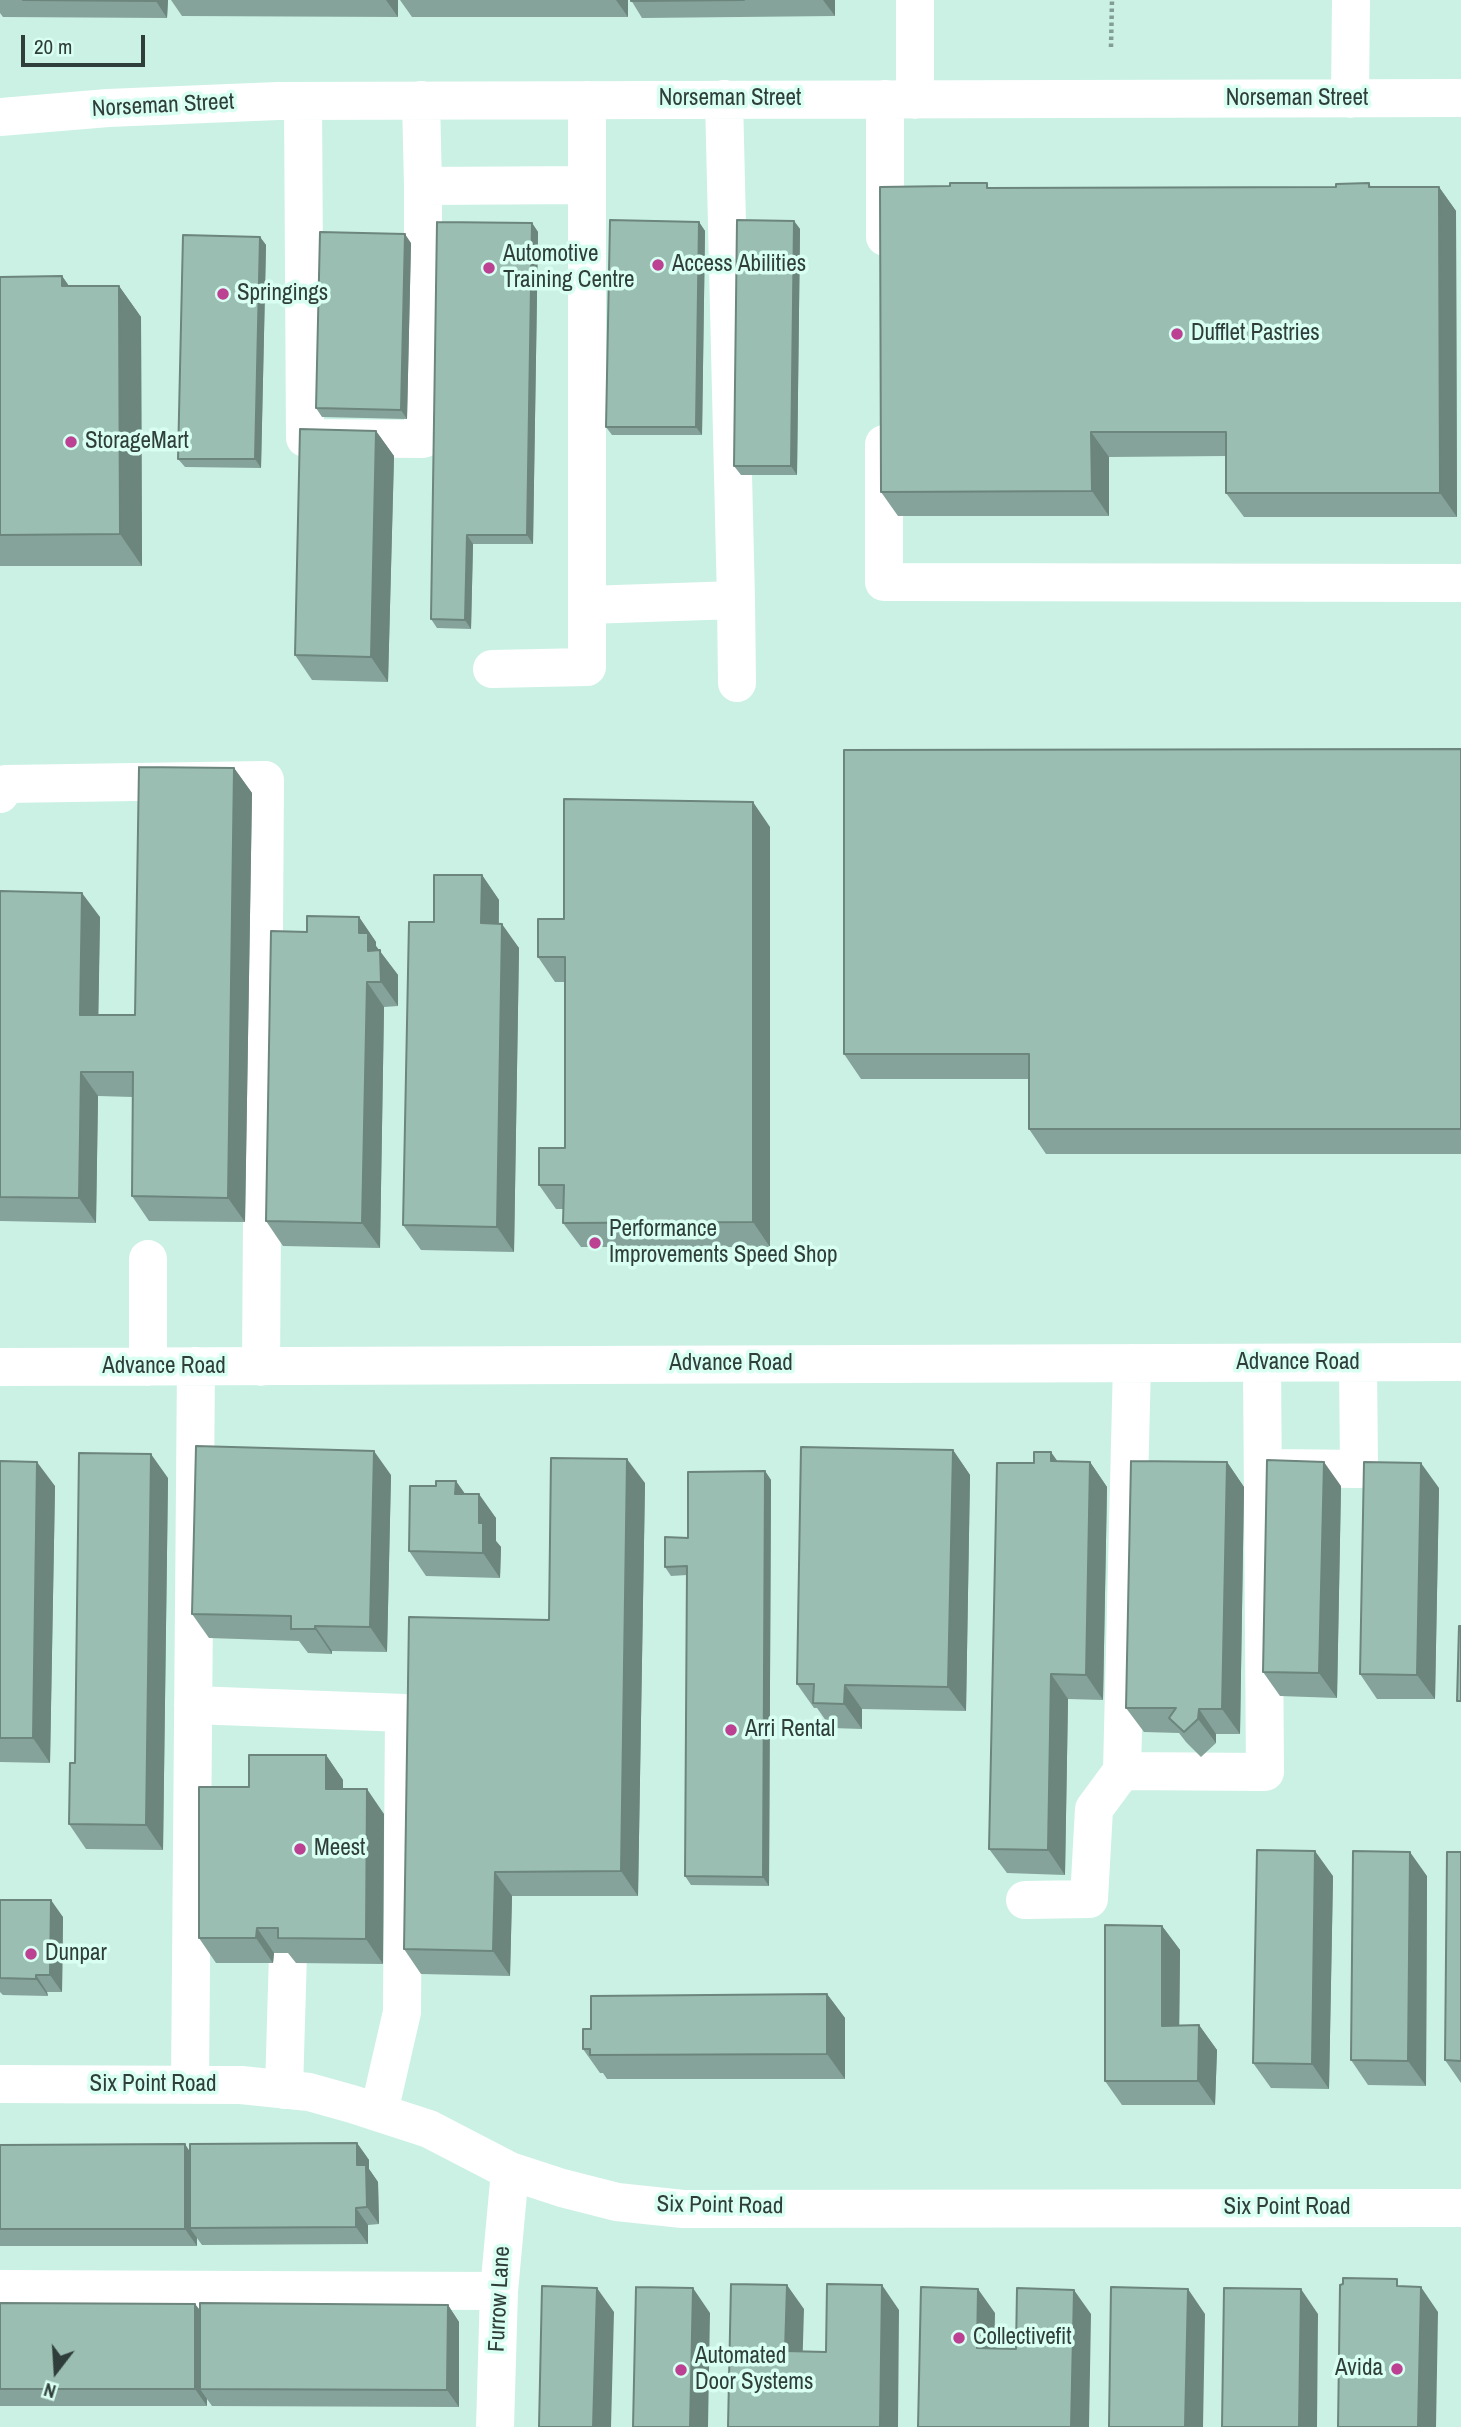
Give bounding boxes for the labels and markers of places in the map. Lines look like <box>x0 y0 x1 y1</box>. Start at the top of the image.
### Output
place label: Automotive Training Centre <box>503 241 634 295</box>
place label: Access Abilities <box>672 251 806 279</box>
marker: Access Abilities <box>650 257 666 273</box>
marker: Automotive Training Centre <box>481 260 497 276</box>
place label: Springings <box>237 280 328 308</box>
marker: Springings <box>215 286 231 302</box>
place label: Dufflet Pastries <box>1191 320 1320 348</box>
marker: Dufflet Pastries <box>1169 326 1185 342</box>
place label: StorageMart <box>85 428 189 456</box>
marker: StorageMart <box>63 434 79 450</box>
place label: Performance Improvements Speed Shop <box>609 1216 838 1270</box>
marker: Performance Improvements Speed Shop <box>587 1235 603 1251</box>
place label: Arri Rental <box>745 1716 835 1744</box>
marker: Arri Rental <box>723 1722 739 1738</box>
place label: Meest <box>314 1835 365 1863</box>
marker: Meest <box>292 1841 308 1857</box>
place label: Dunpar <box>45 1940 107 1968</box>
marker: Dunpar <box>23 1946 39 1962</box>
place label: Collectivefit <box>973 2324 1072 2352</box>
marker: Collectivefit <box>951 2330 967 2346</box>
place label: Automated Door Systems <box>695 2343 813 2397</box>
place label: Avida <box>1335 2355 1383 2383</box>
marker: Avida <box>1389 2361 1405 2377</box>
marker: Automated Door Systems <box>673 2362 689 2378</box>

